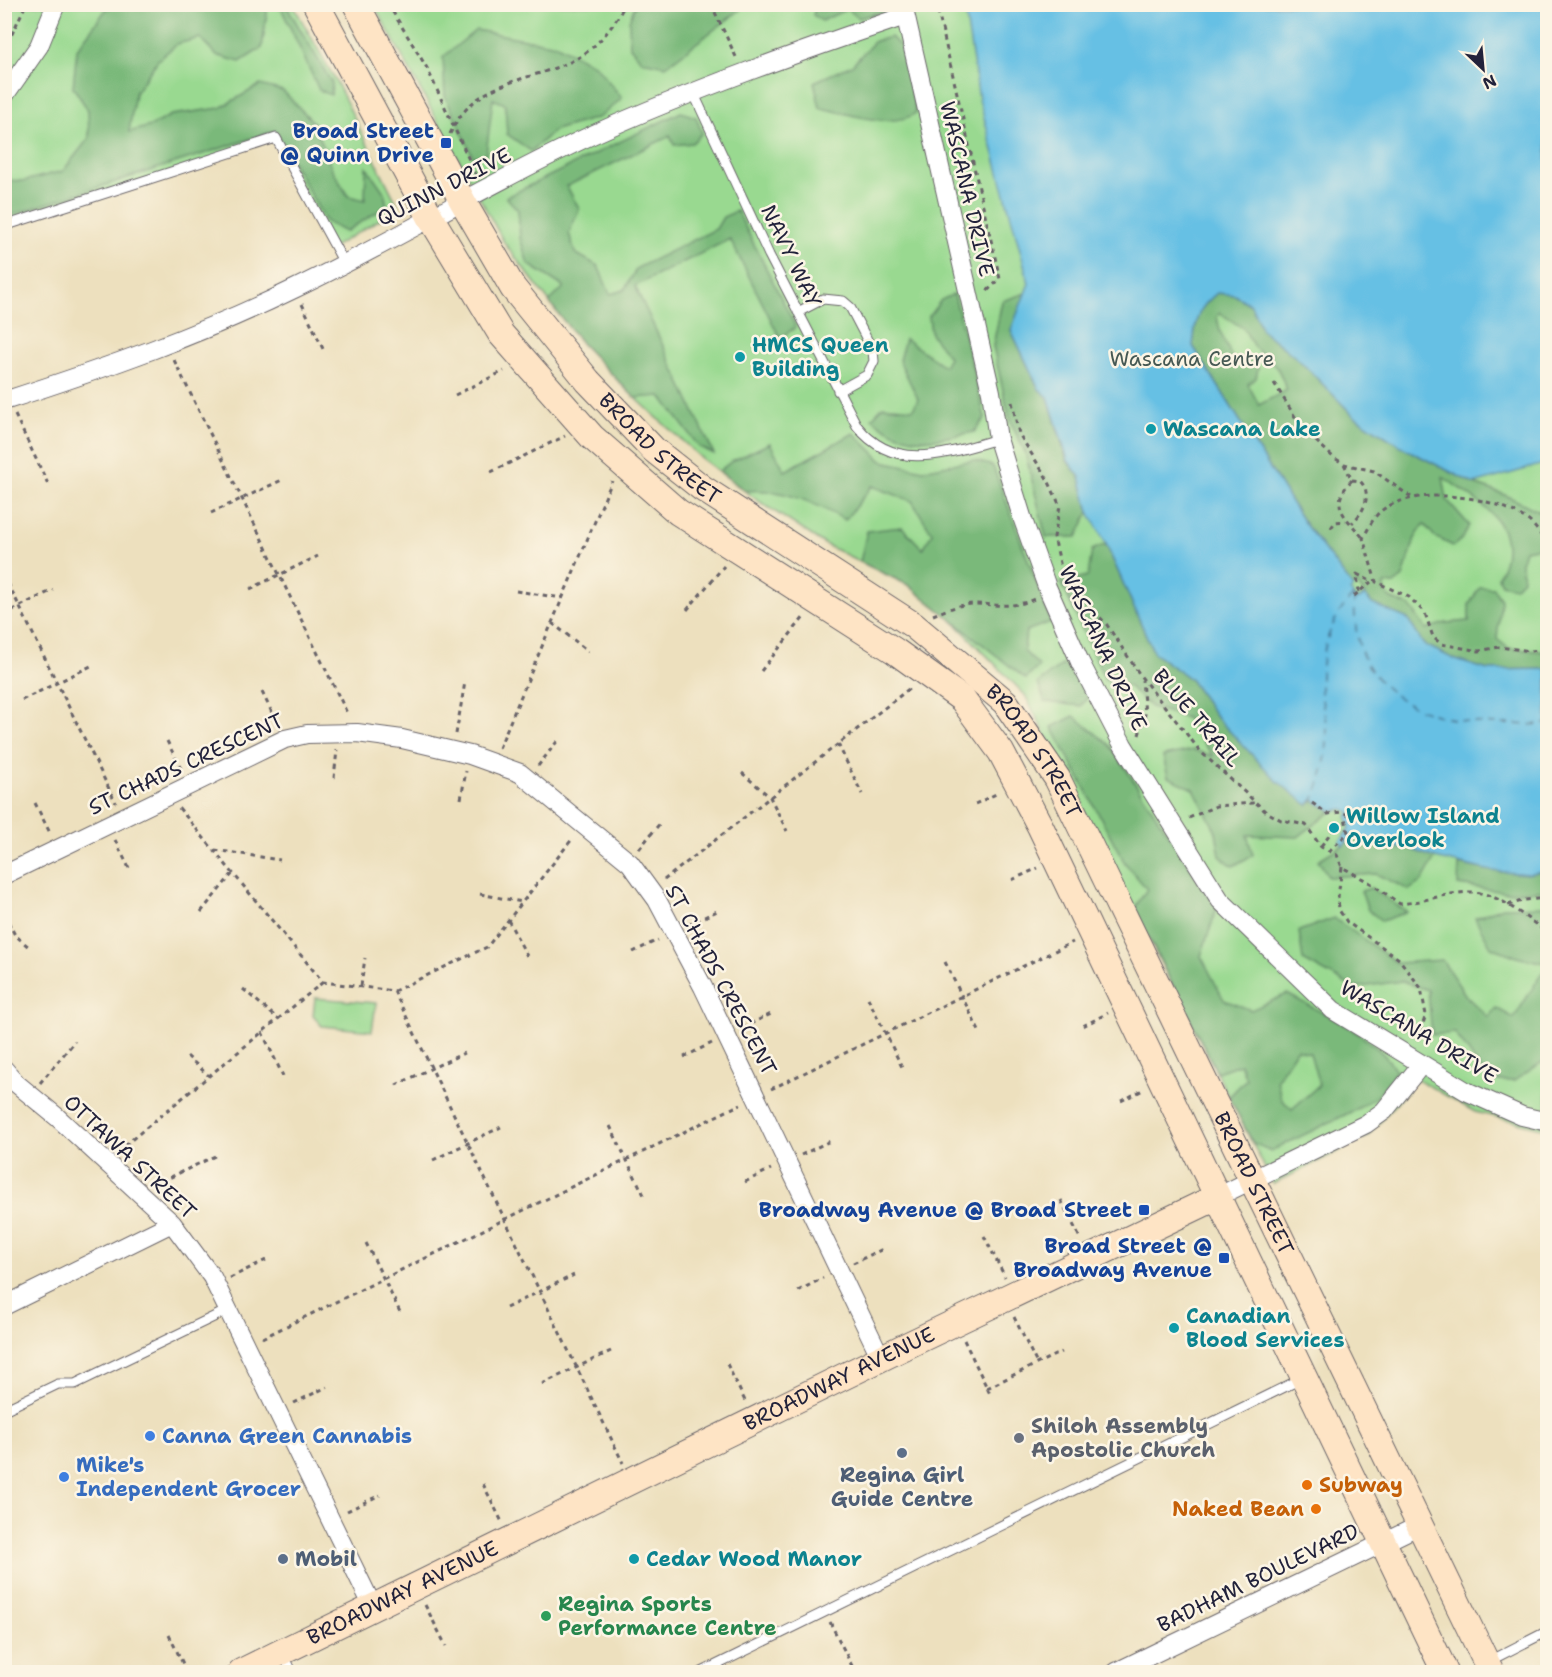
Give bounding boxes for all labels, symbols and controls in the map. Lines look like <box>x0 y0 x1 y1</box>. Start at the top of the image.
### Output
north arrow <box>1453 39 1513 99</box>
text: N <box>1479 70 1500 94</box>
street label: WASCANA DRIVE <box>933 99 1001 279</box>
place label: Broad Street @ Quinn Drive <box>280 117 434 169</box>
marker: Broad Street @ Quinn Drive <box>439 136 453 150</box>
street label: QUINN DRIVE <box>372 141 516 233</box>
street label: NAVY WAY <box>754 200 828 312</box>
place label: HMCS Queen Building <box>752 331 889 383</box>
park label: Wascana Centre <box>1109 345 1275 373</box>
marker: HMCS Queen Building <box>733 350 747 364</box>
street label: BROAD STREET <box>593 387 726 511</box>
place label: Wascana Lake <box>1163 415 1321 443</box>
marker: Wascana Lake <box>1144 422 1158 436</box>
street label: WASCANA DRIVE <box>1052 561 1154 735</box>
street label: BLUE TRAIL <box>1146 663 1248 773</box>
street label: BROAD STREET <box>980 678 1088 822</box>
street label: ST CHADS CRESCENT <box>84 706 288 822</box>
place label: Willow Island Overlook <box>1346 802 1500 854</box>
marker: Willow Island Overlook <box>1327 821 1341 835</box>
street label: ST CHADS CRESCENT <box>659 880 783 1080</box>
street label: WASCANA DRIVE <box>1335 974 1503 1090</box>
street label: OTTAWA STREET <box>58 1088 202 1226</box>
street label: BROAD STREET <box>1207 1107 1300 1259</box>
place label: Broadway Avenue @ Broad Street <box>759 1196 1132 1224</box>
marker: Broadway Avenue @ Broad Street <box>1137 1203 1151 1217</box>
place label: Broad Street @ Broadway Avenue <box>1013 1232 1212 1284</box>
marker: Broad Street @ Broadway Avenue <box>1217 1251 1231 1265</box>
place label: Canadian Blood Services <box>1186 1302 1344 1354</box>
street label: BROADWAY AVENUE <box>739 1320 939 1438</box>
marker: Canadian Blood Services <box>1167 1321 1181 1335</box>
place label: Shiloh Assembly Apostolic Church <box>1031 1412 1215 1464</box>
place label: Canna Green Cannabis <box>162 1422 412 1450</box>
marker: Canna Green Cannabis <box>143 1429 157 1443</box>
marker: Shiloh Assembly Apostolic Church <box>1012 1431 1026 1445</box>
marker: Regina Girl Guide Centre <box>895 1446 909 1460</box>
place label: Mike's Independent Grocer <box>76 1451 301 1503</box>
place label: Regina Girl Guide Centre <box>831 1461 973 1513</box>
marker: Mike's Independent Grocer <box>57 1470 71 1484</box>
place label: Subway <box>1319 1471 1403 1499</box>
marker: Subway <box>1300 1478 1314 1492</box>
place label: Naked Bean <box>1172 1495 1304 1523</box>
marker: Naked Bean <box>1309 1502 1323 1516</box>
street label: BADHAM BOULEVARD <box>1152 1517 1364 1639</box>
street label: BROADWAY AVENUE <box>302 1534 503 1651</box>
place label: Mobil <box>295 1545 357 1573</box>
place label: Cedar Wood Manor <box>646 1545 862 1573</box>
marker: Mobil <box>276 1552 290 1566</box>
marker: Cedar Wood Manor <box>627 1552 641 1566</box>
place label: Regina Sports Performance Centre <box>558 1590 777 1642</box>
marker: Regina Sports Performance Centre <box>539 1609 553 1623</box>

